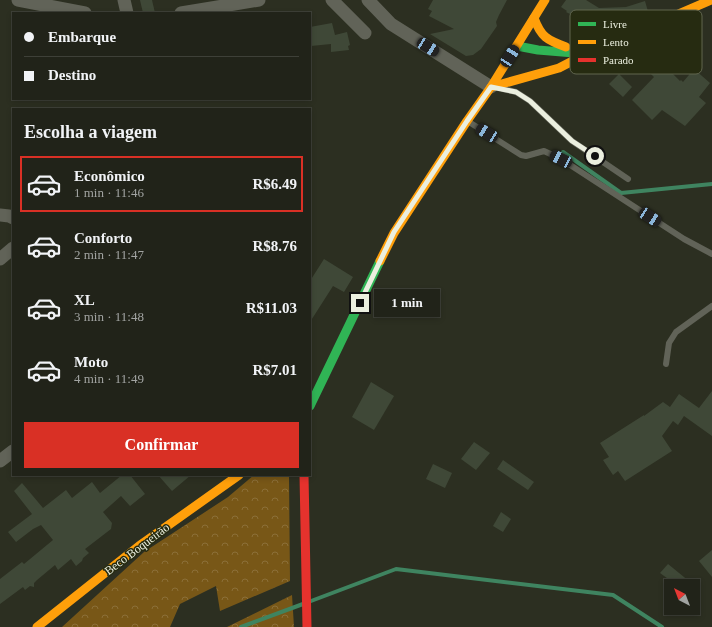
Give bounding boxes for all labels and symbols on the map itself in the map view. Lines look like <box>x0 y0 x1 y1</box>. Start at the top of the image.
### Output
legend <box>570 10 702 74</box>
text: Livre <box>603 18 627 30</box>
car <box>415 36 441 58</box>
text: Lento <box>603 36 629 48</box>
car <box>498 43 522 69</box>
text: Parado <box>603 54 634 66</box>
car <box>474 122 500 144</box>
route start <box>586 147 604 165</box>
car <box>548 148 574 170</box>
car <box>637 205 663 229</box>
callout: 1 min <box>374 289 440 317</box>
route end <box>351 294 369 312</box>
street label: Beco Boqueirão <box>102 520 172 578</box>
north arrow <box>664 579 700 615</box>

